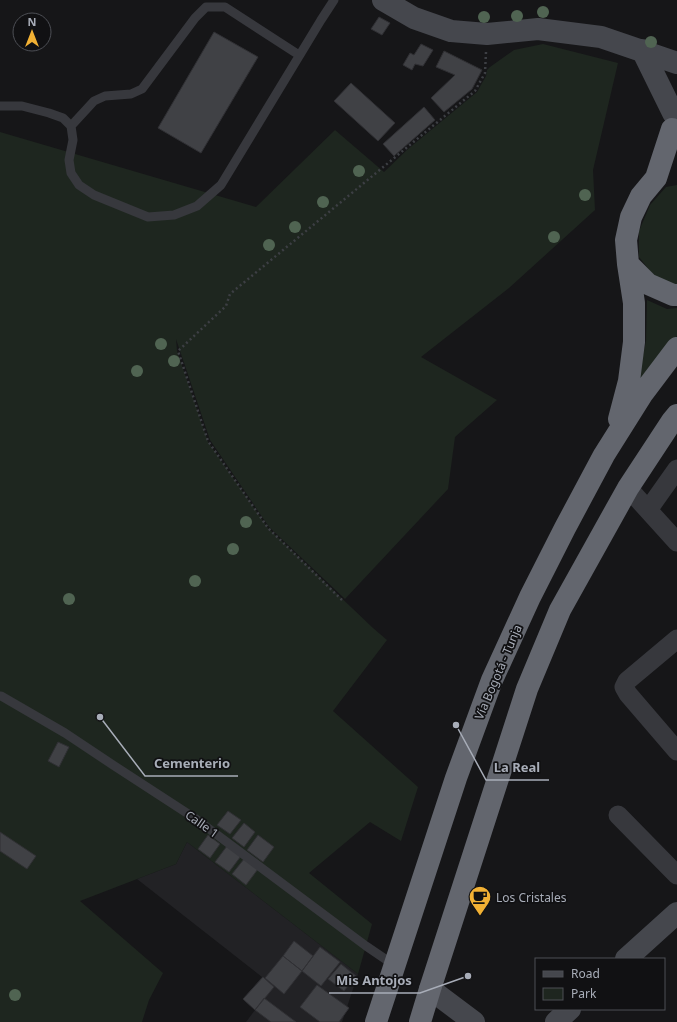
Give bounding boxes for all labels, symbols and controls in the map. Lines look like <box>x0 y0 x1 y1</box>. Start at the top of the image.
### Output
north arrow <box>12 12 52 52</box>
text: N <box>28 14 36 29</box>
street label: Vía Bogotá - Tunja <box>470 622 526 722</box>
callout: Cementerio <box>145 751 238 776</box>
text: Cementerio <box>154 754 230 772</box>
callout: La Real <box>486 755 549 780</box>
text: La Real <box>494 758 540 776</box>
street label: Calle 1 <box>182 806 222 842</box>
cafe icon: Los Cristales <box>467 884 493 917</box>
place label: Los Cristales <box>496 889 567 906</box>
legend <box>535 958 665 1010</box>
text: Road <box>571 965 600 982</box>
callout: Mis Antojos <box>329 968 420 993</box>
text: Mis Antojos <box>336 971 412 989</box>
text: Park <box>571 985 597 1002</box>

